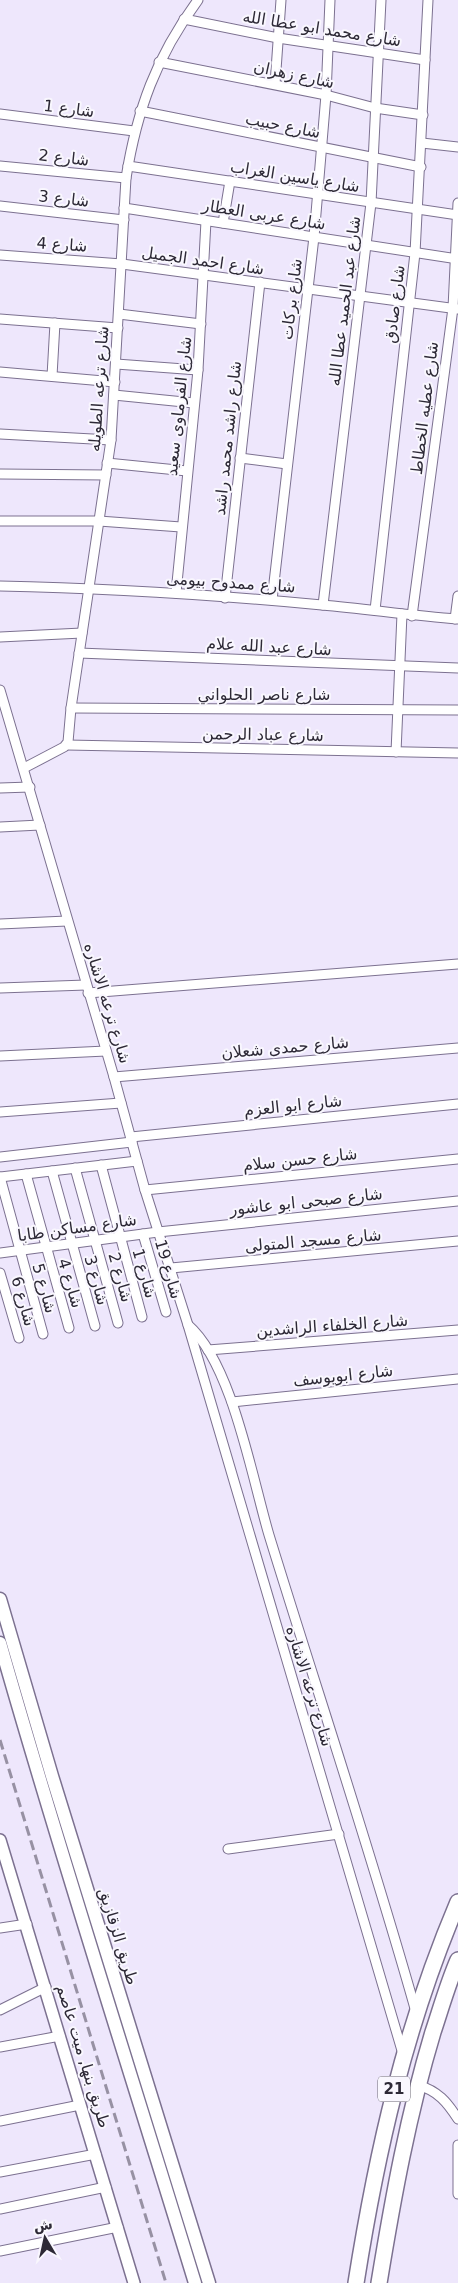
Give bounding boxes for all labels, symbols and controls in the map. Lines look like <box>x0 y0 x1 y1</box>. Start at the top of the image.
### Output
street label: شارع محمد ابو عطا الله <box>241 7 403 51</box>
street label: شارع زهران <box>252 57 336 93</box>
street label: شارع 1 <box>42 96 95 122</box>
street label: شارع حبيب <box>244 109 322 143</box>
street label: شارع 2 <box>38 145 90 171</box>
street label: شارع ياسين الغراب <box>229 157 361 197</box>
street label: شارع 3 <box>38 186 90 212</box>
street label: شارع عربى العطار <box>200 195 327 235</box>
street label: شارع عبد الحميد عطا الله <box>325 215 365 387</box>
street label: شارع 4 <box>36 233 88 257</box>
street label: شارع احمد الجميل <box>140 242 265 279</box>
street label: شارع بركات <box>277 257 307 341</box>
street label: شارع صادق <box>380 264 410 344</box>
street label: شارع ترعه الطويله <box>85 325 113 453</box>
street label: شارع الفرماوى سعيد <box>162 335 196 477</box>
street label: شارع عطيه الخطاط <box>407 340 443 476</box>
street label: شارع راشد محمد راشد <box>210 360 246 516</box>
street label: شارع ممدوح بيومى <box>166 569 296 597</box>
street label: شارع عبد الله علام <box>206 634 332 660</box>
street label: شارع ناصر الحلواني <box>198 685 330 705</box>
street label: شارع عباد الرحمن <box>202 724 324 746</box>
street label: شارع ترعه الاشاره <box>79 941 135 1066</box>
street label: شارع حمدى شعلان <box>220 1032 350 1064</box>
street label: شارع ابو العزم <box>243 1091 343 1121</box>
street label: شارع حسن سلام <box>242 1144 358 1176</box>
street label: شارع صبحى ابو عاشور <box>228 1184 384 1220</box>
street label: شارع مساكن طابا <box>16 1210 138 1246</box>
street label: شارع مسجد المتولى <box>244 1225 382 1257</box>
street label: شارع 19 <box>150 1237 186 1301</box>
street label: شارع 1 <box>127 1246 161 1300</box>
street label: شارع 2 <box>103 1250 137 1304</box>
street label: شارع 3 <box>79 1253 113 1307</box>
street label: شارع 4 <box>53 1256 87 1311</box>
street label: شارع 5 <box>27 1261 61 1315</box>
street label: شارع 6 <box>6 1274 40 1328</box>
street label: شارع الخلفاء الراشدين <box>255 1311 409 1341</box>
street label: شارع ابويوسف <box>292 1361 394 1391</box>
street label: شارع ترعه الاشاره <box>281 1624 337 1749</box>
street label: طريق الزقازيق <box>94 1885 142 1987</box>
street label: طريق بنها, ميت عاصم <box>52 1982 114 2130</box>
road number: 21 <box>378 2076 410 2102</box>
north arrow <box>20 2213 70 2263</box>
text: ش <box>32 2216 54 2235</box>

